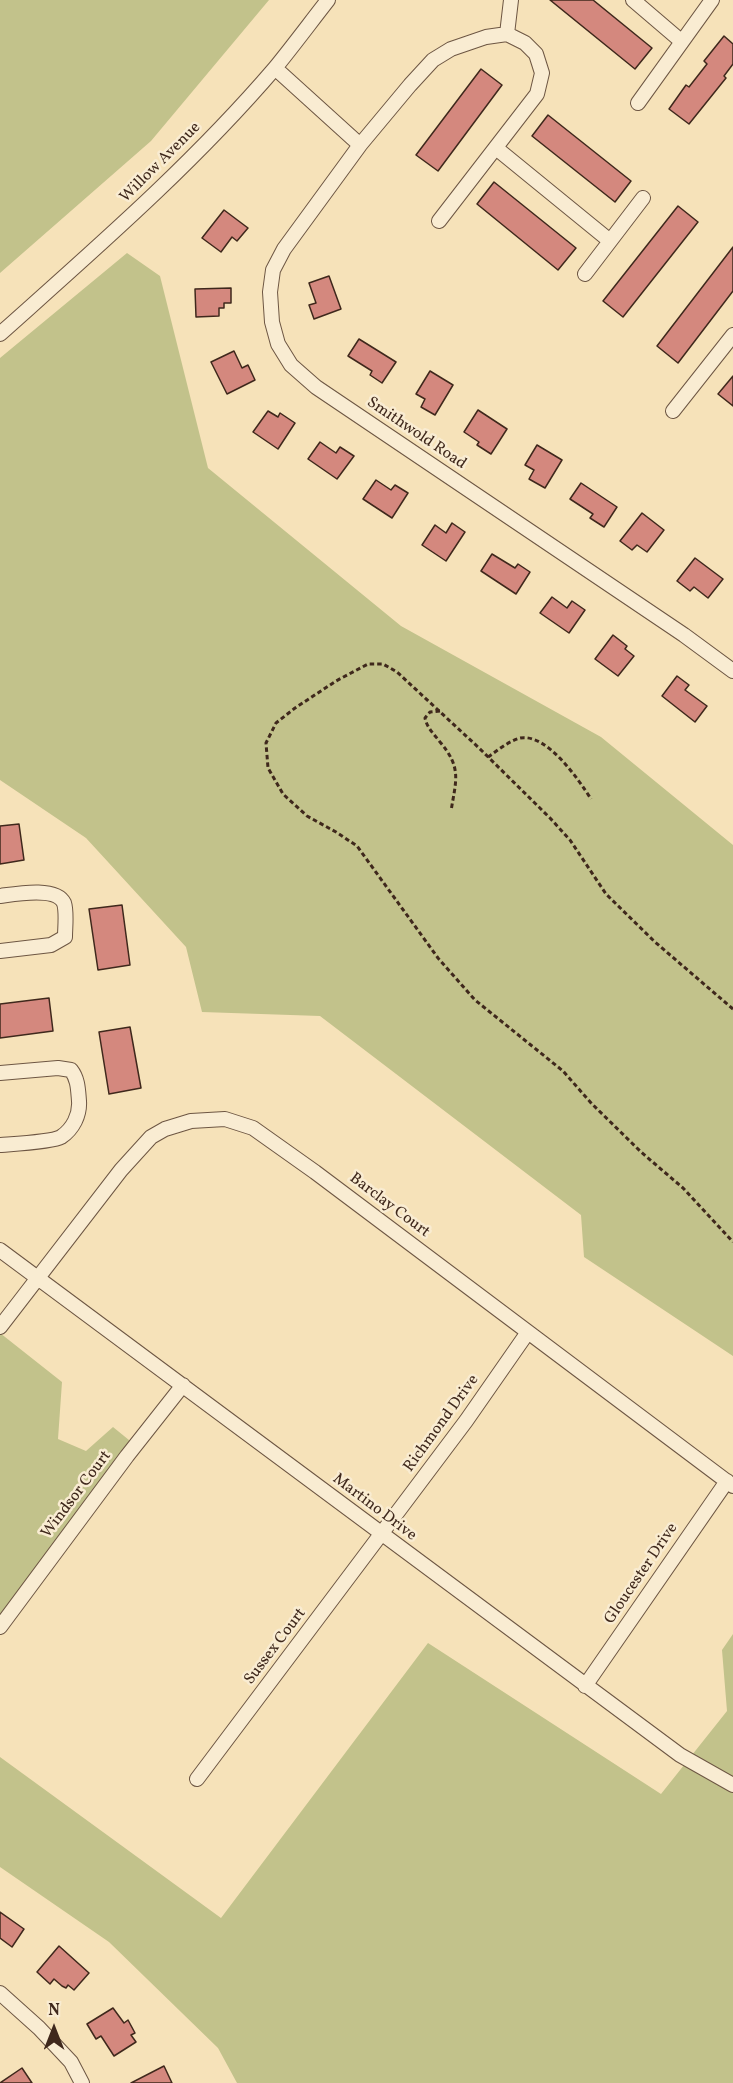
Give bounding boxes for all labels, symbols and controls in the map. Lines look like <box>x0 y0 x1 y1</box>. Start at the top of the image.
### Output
street label: Willow Avenue <box>117 119 205 207</box>
street label: Smithwold Road <box>363 394 469 474</box>
street label: Barclay Court <box>345 1169 433 1243</box>
street label: Richmond Drive <box>400 1372 484 1476</box>
street label: Windsor Court <box>38 1447 116 1543</box>
street label: Martino Drive <box>328 1470 420 1546</box>
street label: Gloucester Drive <box>601 1520 683 1628</box>
street label: Sussex Court <box>241 1605 311 1689</box>
north arrow <box>24 1999 84 2059</box>
text: N <box>48 2000 60 2022</box>

